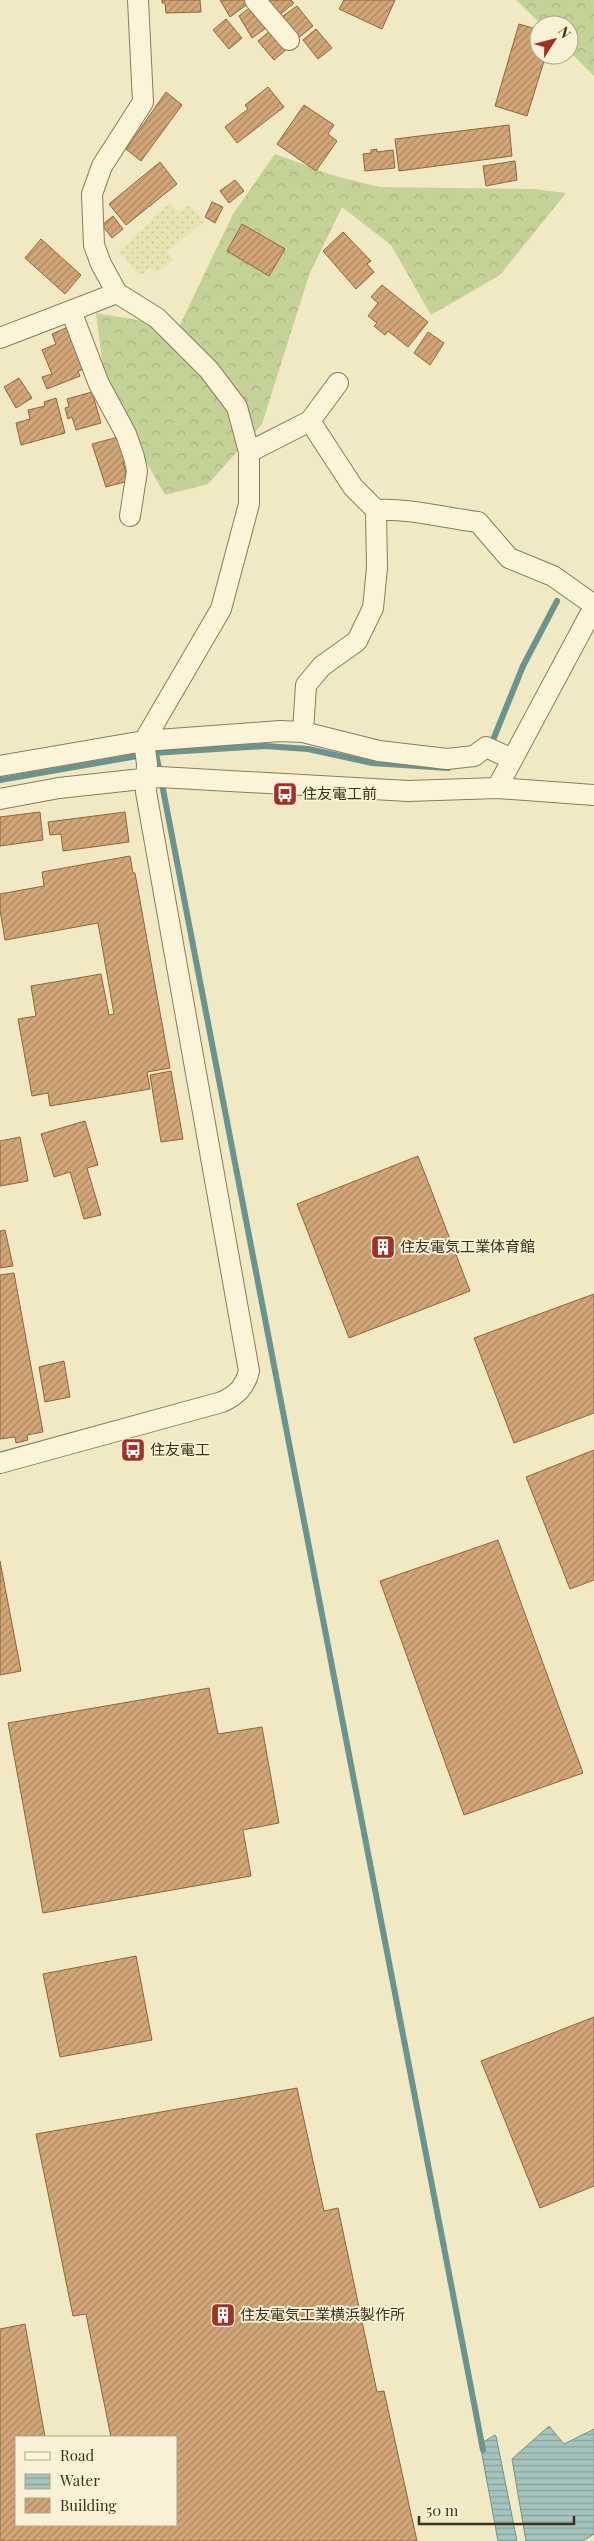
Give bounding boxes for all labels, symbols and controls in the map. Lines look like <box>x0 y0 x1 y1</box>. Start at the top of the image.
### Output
north arrow <box>529 15 579 65</box>
text: N <box>554 22 576 42</box>
bus stop icon: 住友電工前 <box>272 781 298 807</box>
place label: 住友電工前 <box>302 783 377 803</box>
building icon: 住友電気工業体育館 <box>370 1234 396 1260</box>
place label: 住友電気工業体育館 <box>400 1236 535 1256</box>
bus stop icon: 住友電工 <box>120 1437 146 1463</box>
place label: 住友電工 <box>150 1439 210 1459</box>
building icon: 住友電気工業横浜製作所 <box>210 2302 236 2328</box>
place label: 住友電気工業横浜製作所 <box>240 2304 405 2324</box>
legend <box>15 2436 178 2526</box>
text: Road <box>60 2445 94 2465</box>
text: Water <box>59 2470 100 2490</box>
scale bar <box>419 2494 574 2526</box>
text: Building <box>60 2495 117 2515</box>
text: 50 m <box>426 2500 459 2520</box>

